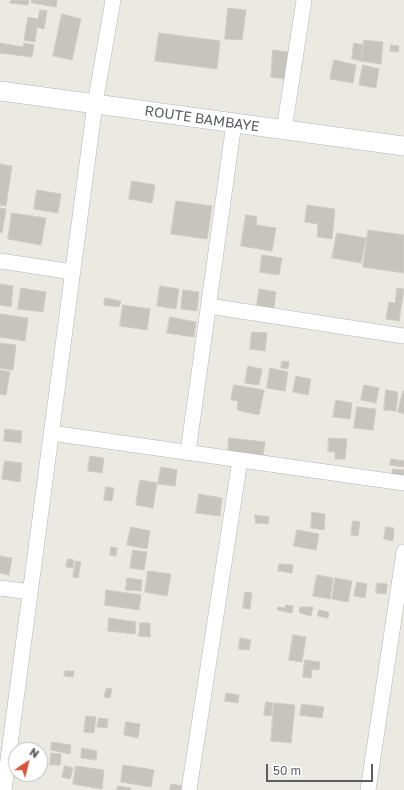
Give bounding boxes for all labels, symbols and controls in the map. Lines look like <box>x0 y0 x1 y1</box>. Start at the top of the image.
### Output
street label: ROUTE BAMBAYE <box>143 103 261 135</box>
north arrow <box>8 742 48 782</box>
text: N <box>27 745 42 760</box>
scale bar <box>268 756 375 782</box>
text: 50 m <box>273 763 301 778</box>

